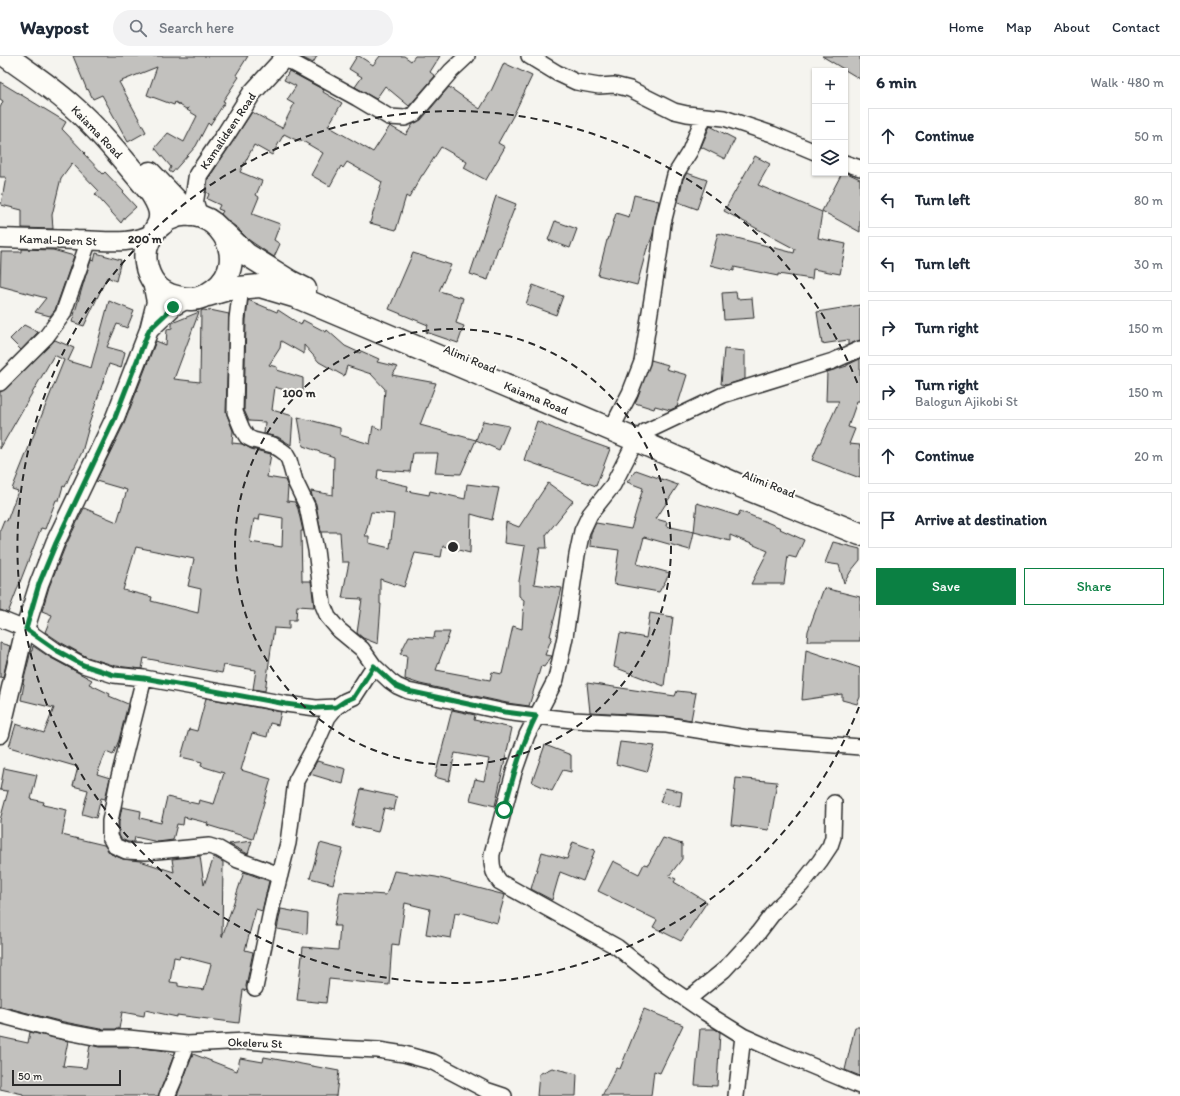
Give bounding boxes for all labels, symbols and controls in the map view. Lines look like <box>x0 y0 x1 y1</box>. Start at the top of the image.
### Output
search box <box>113 10 393 46</box>
text: Waypost <box>20 16 89 39</box>
icon: search <box>127 17 149 39</box>
text: Search here <box>159 19 234 37</box>
text: Home <box>949 19 984 36</box>
text: Map <box>1006 19 1032 36</box>
text: About <box>1054 19 1090 36</box>
text: Contact <box>1112 19 1160 36</box>
map controls <box>812 68 848 176</box>
button: + <box>812 68 848 104</box>
text: 6 min <box>876 72 917 92</box>
text: Walk · 480 m <box>1090 75 1164 90</box>
street label: Kamalideen Road <box>197 89 259 172</box>
street label: Kaiama Road <box>68 103 126 162</box>
button: − <box>812 104 848 140</box>
icon: ahead <box>877 125 899 147</box>
text: Continue <box>915 127 974 145</box>
text: 50 m <box>1134 129 1163 144</box>
button: layers <box>812 140 848 176</box>
icon: left <box>877 189 899 211</box>
text: Turn left <box>915 191 970 209</box>
text: 80 m <box>1134 193 1163 208</box>
street label: Kamal-Deen St <box>19 232 98 248</box>
text: 200 m <box>128 232 163 246</box>
icon: left <box>877 253 899 275</box>
text: Turn left <box>915 255 970 273</box>
text: 30 m <box>1134 257 1163 272</box>
route end <box>164 298 182 316</box>
icon: right <box>877 317 899 339</box>
text: Turn right <box>915 319 979 337</box>
text: 150 m <box>1128 321 1163 336</box>
street label: Alimi Road <box>442 342 499 377</box>
text: Turn right <box>915 376 979 394</box>
street label: Kaiama Road <box>502 378 571 418</box>
icon: right <box>877 381 899 403</box>
text: 150 m <box>1128 385 1163 400</box>
text: 100 m <box>282 386 316 400</box>
text: Balogun Ajikobi St <box>915 394 1018 409</box>
icon: ahead <box>877 445 899 467</box>
text: Continue <box>915 447 974 465</box>
text: 20 m <box>1134 449 1163 464</box>
street label: Alimi Road <box>741 467 798 501</box>
icon: arrive <box>877 509 899 531</box>
text: Arrive at destination <box>915 511 1047 529</box>
centre of rings <box>446 540 460 554</box>
button: Save <box>876 568 1016 605</box>
button: Share <box>1024 568 1164 605</box>
route start <box>495 801 513 819</box>
street label: Okeleru St <box>227 1035 283 1051</box>
scale bar <box>12 1068 121 1087</box>
text: 50 m <box>18 1070 42 1083</box>

